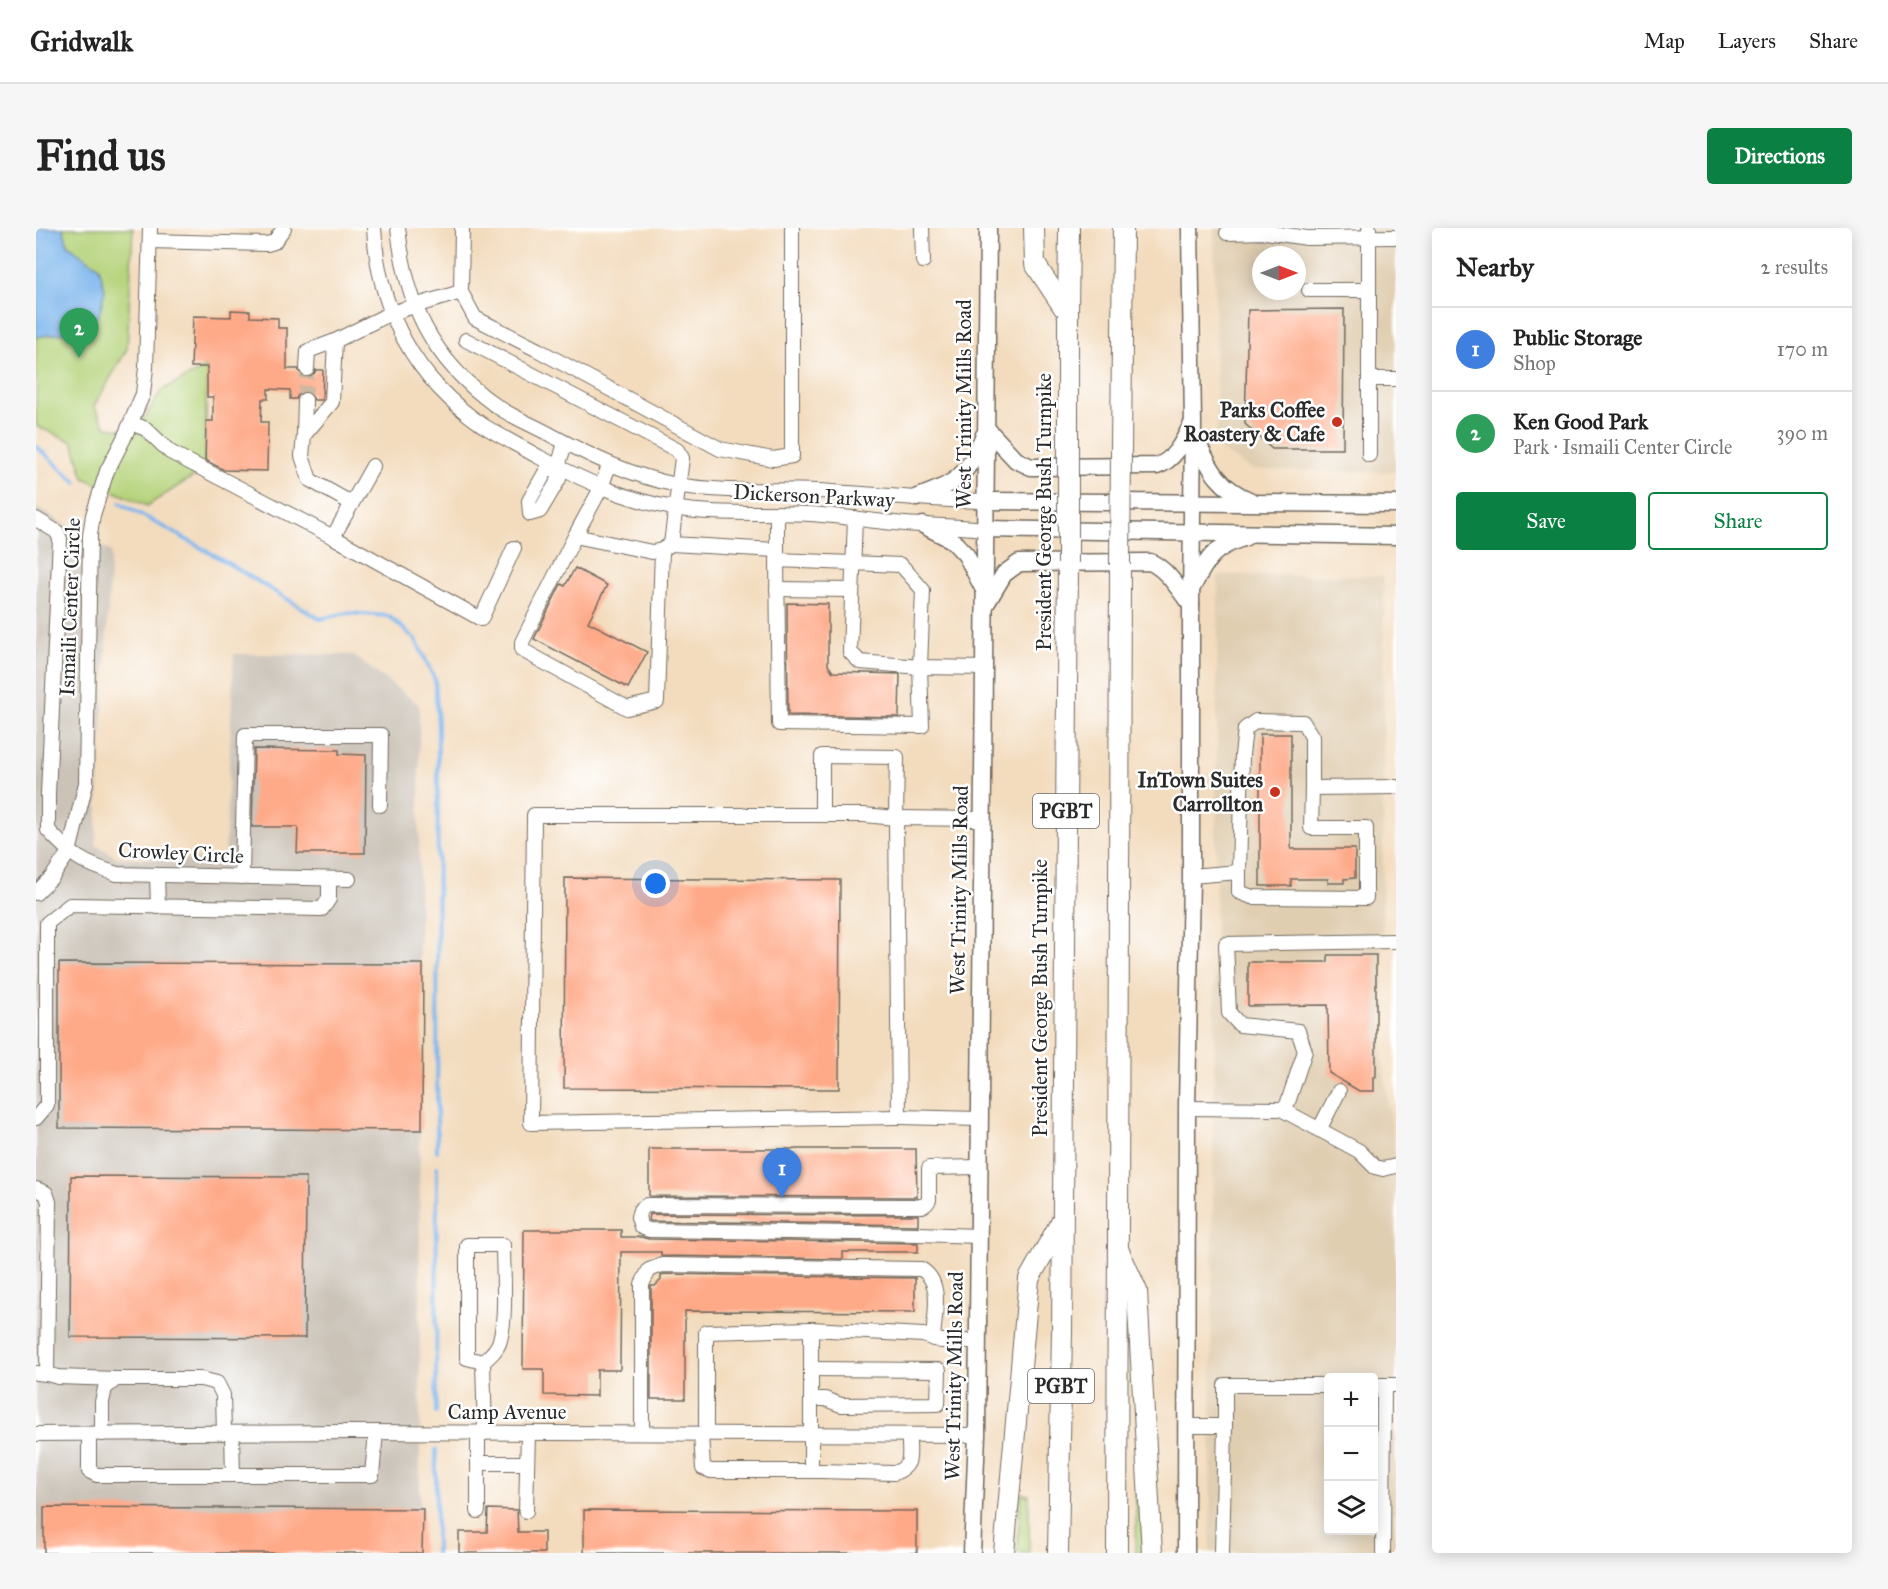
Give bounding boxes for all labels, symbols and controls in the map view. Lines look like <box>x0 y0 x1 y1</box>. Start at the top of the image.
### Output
text: Gridwalk <box>30 24 133 59</box>
text: Map <box>1644 28 1685 54</box>
text: Layers <box>1718 28 1776 54</box>
text: Share <box>1809 28 1858 54</box>
button: Directions <box>1707 128 1852 184</box>
text: Find us <box>36 130 166 182</box>
north arrow <box>1252 246 1306 300</box>
text: Nearby <box>1456 251 1534 283</box>
text: 2 results <box>1760 255 1828 279</box>
street label: West Trinity Mills Road <box>951 299 977 509</box>
pin: 2 <box>60 308 99 358</box>
text: Public Storage <box>1513 324 1642 351</box>
text: 1 <box>1472 337 1479 361</box>
text: 170 m <box>1777 337 1828 361</box>
text: Shop <box>1513 351 1556 375</box>
street label: President George Bush Turnpike <box>1031 373 1057 651</box>
place label: Parks Coffee Roastery & Cafe <box>1184 397 1325 447</box>
text: Ken Good Park <box>1513 408 1648 435</box>
marker: Parks Coffee Roastery & Cafe <box>1330 415 1344 429</box>
text: 2 <box>1471 421 1480 445</box>
text: 390 m <box>1777 421 1828 445</box>
text: Park · Ismaili Center Circle <box>1513 435 1732 459</box>
street label: Dickerson Parkway <box>733 479 897 513</box>
button: Save <box>1456 492 1636 550</box>
button: Share <box>1648 492 1828 550</box>
street label: Ismaili Center Circle <box>54 517 86 697</box>
place label: InTown Suites Carrollton <box>1138 767 1264 817</box>
street label: West Trinity Mills Road <box>944 785 974 995</box>
marker: InTown Suites Carrollton <box>1268 785 1282 799</box>
road number: PGBT <box>1033 794 1099 828</box>
street label: Crowley Circle <box>117 837 245 869</box>
street label: President George Bush Turnpike <box>1027 859 1053 1137</box>
your location <box>641 869 670 898</box>
pin: 1 <box>762 1148 802 1198</box>
street label: West Trinity Mills Road <box>939 1271 969 1481</box>
road number: PGBT <box>1028 1369 1094 1403</box>
map controls <box>1324 1373 1378 1535</box>
button: + <box>1324 1373 1378 1427</box>
street label: Camp Avenue <box>448 1399 567 1425</box>
button: − <box>1324 1427 1378 1481</box>
button: layers <box>1324 1481 1378 1535</box>

